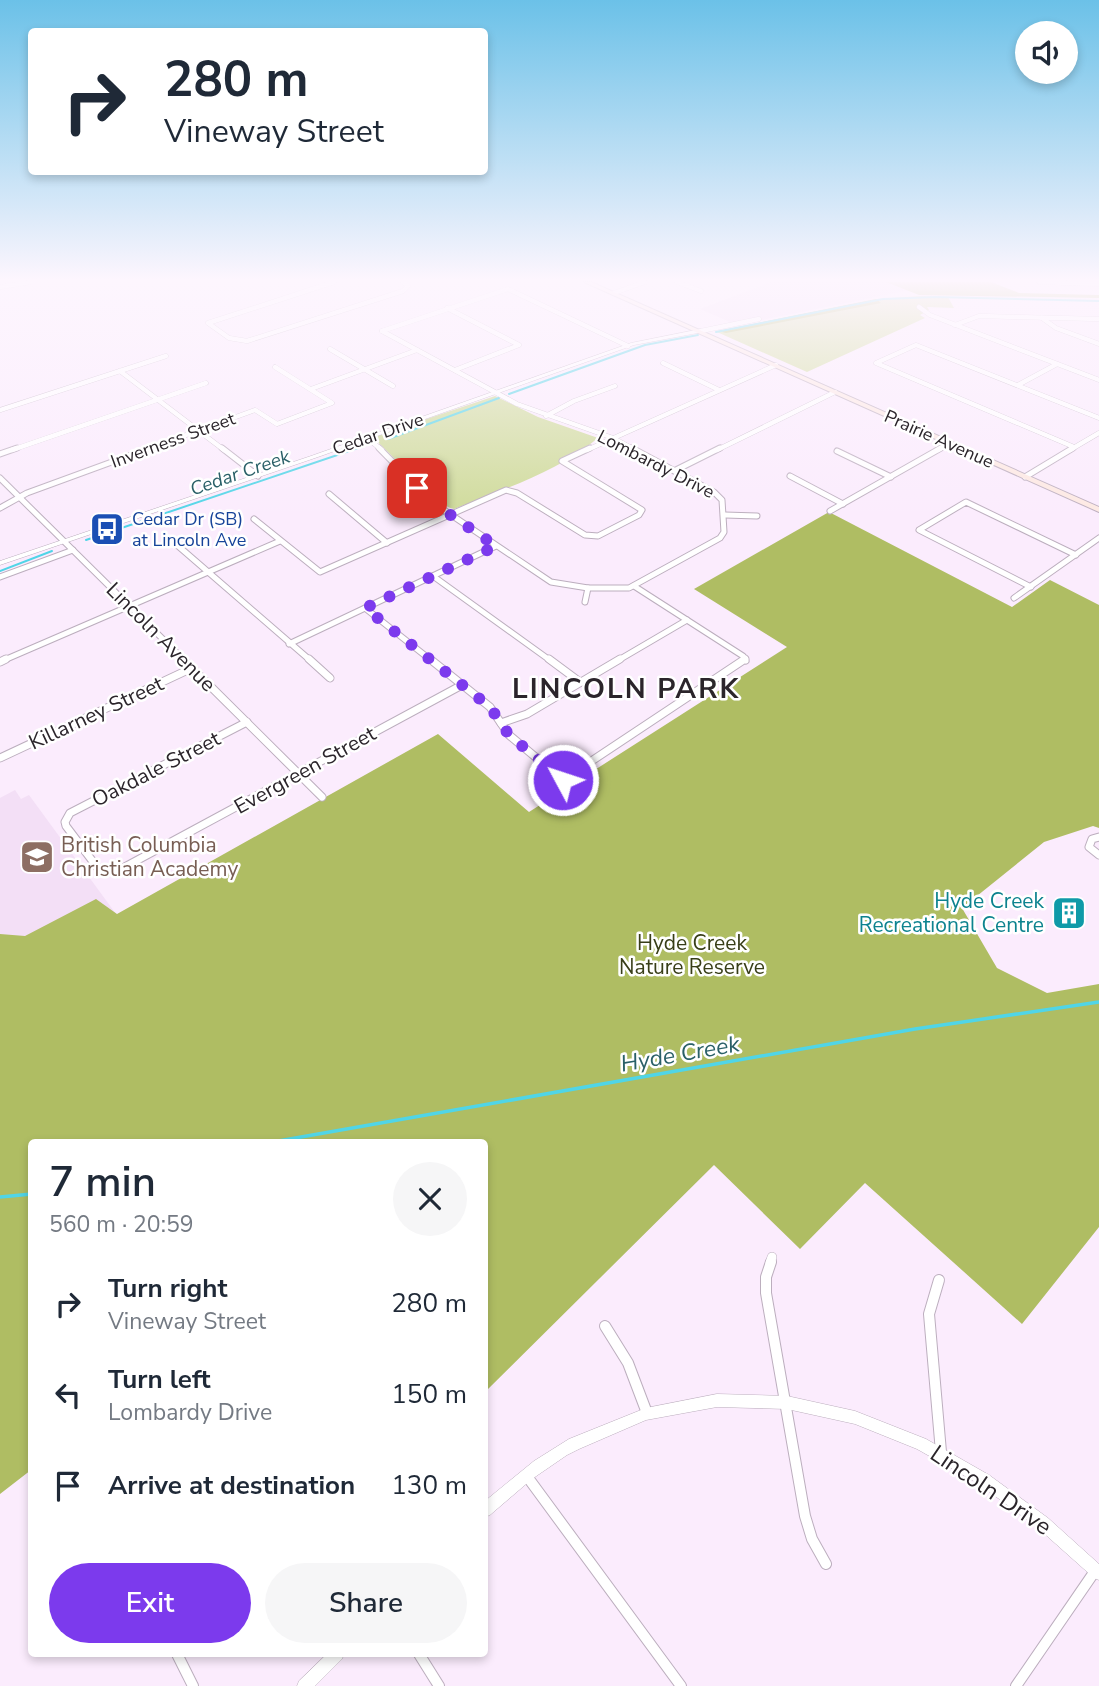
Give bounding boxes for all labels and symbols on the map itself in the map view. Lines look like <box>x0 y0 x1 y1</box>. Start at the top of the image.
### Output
street label: Prairie Avenue <box>881 404 997 474</box>
street label: Inverness Street <box>107 406 239 474</box>
street label: Cedar Drive <box>329 407 427 461</box>
street label: Lombardy Drive <box>593 424 719 504</box>
water label: Cedar Creek <box>186 444 294 502</box>
pin <box>387 458 447 518</box>
place label: Cedar Dr (SB) at Lincoln Ave <box>132 507 246 552</box>
bus stop icon: Cedar Dr (SB) at Lincoln Ave <box>88 510 126 548</box>
street label: Lincoln Avenue <box>100 576 222 698</box>
street label: Killarney Street <box>24 669 168 756</box>
district label: LINCOLN PARK <box>512 670 740 708</box>
street label: Evergreen Street <box>229 719 381 821</box>
street label: Oakdale Street <box>87 724 226 813</box>
position arrow <box>526 743 600 817</box>
place label: British Columbia Christian Academy <box>61 831 238 883</box>
school or university icon: British Columbia Christian Academy <box>18 838 56 876</box>
place label: Hyde Creek Recreational Centre <box>859 887 1044 939</box>
building icon: Hyde Creek Recreational Centre <box>1050 894 1088 932</box>
park label: Hyde Creek Nature Reserve <box>619 929 765 981</box>
water label: Hyde Creek <box>618 1028 742 1080</box>
street label: Lincoln Drive <box>924 1438 1058 1542</box>

